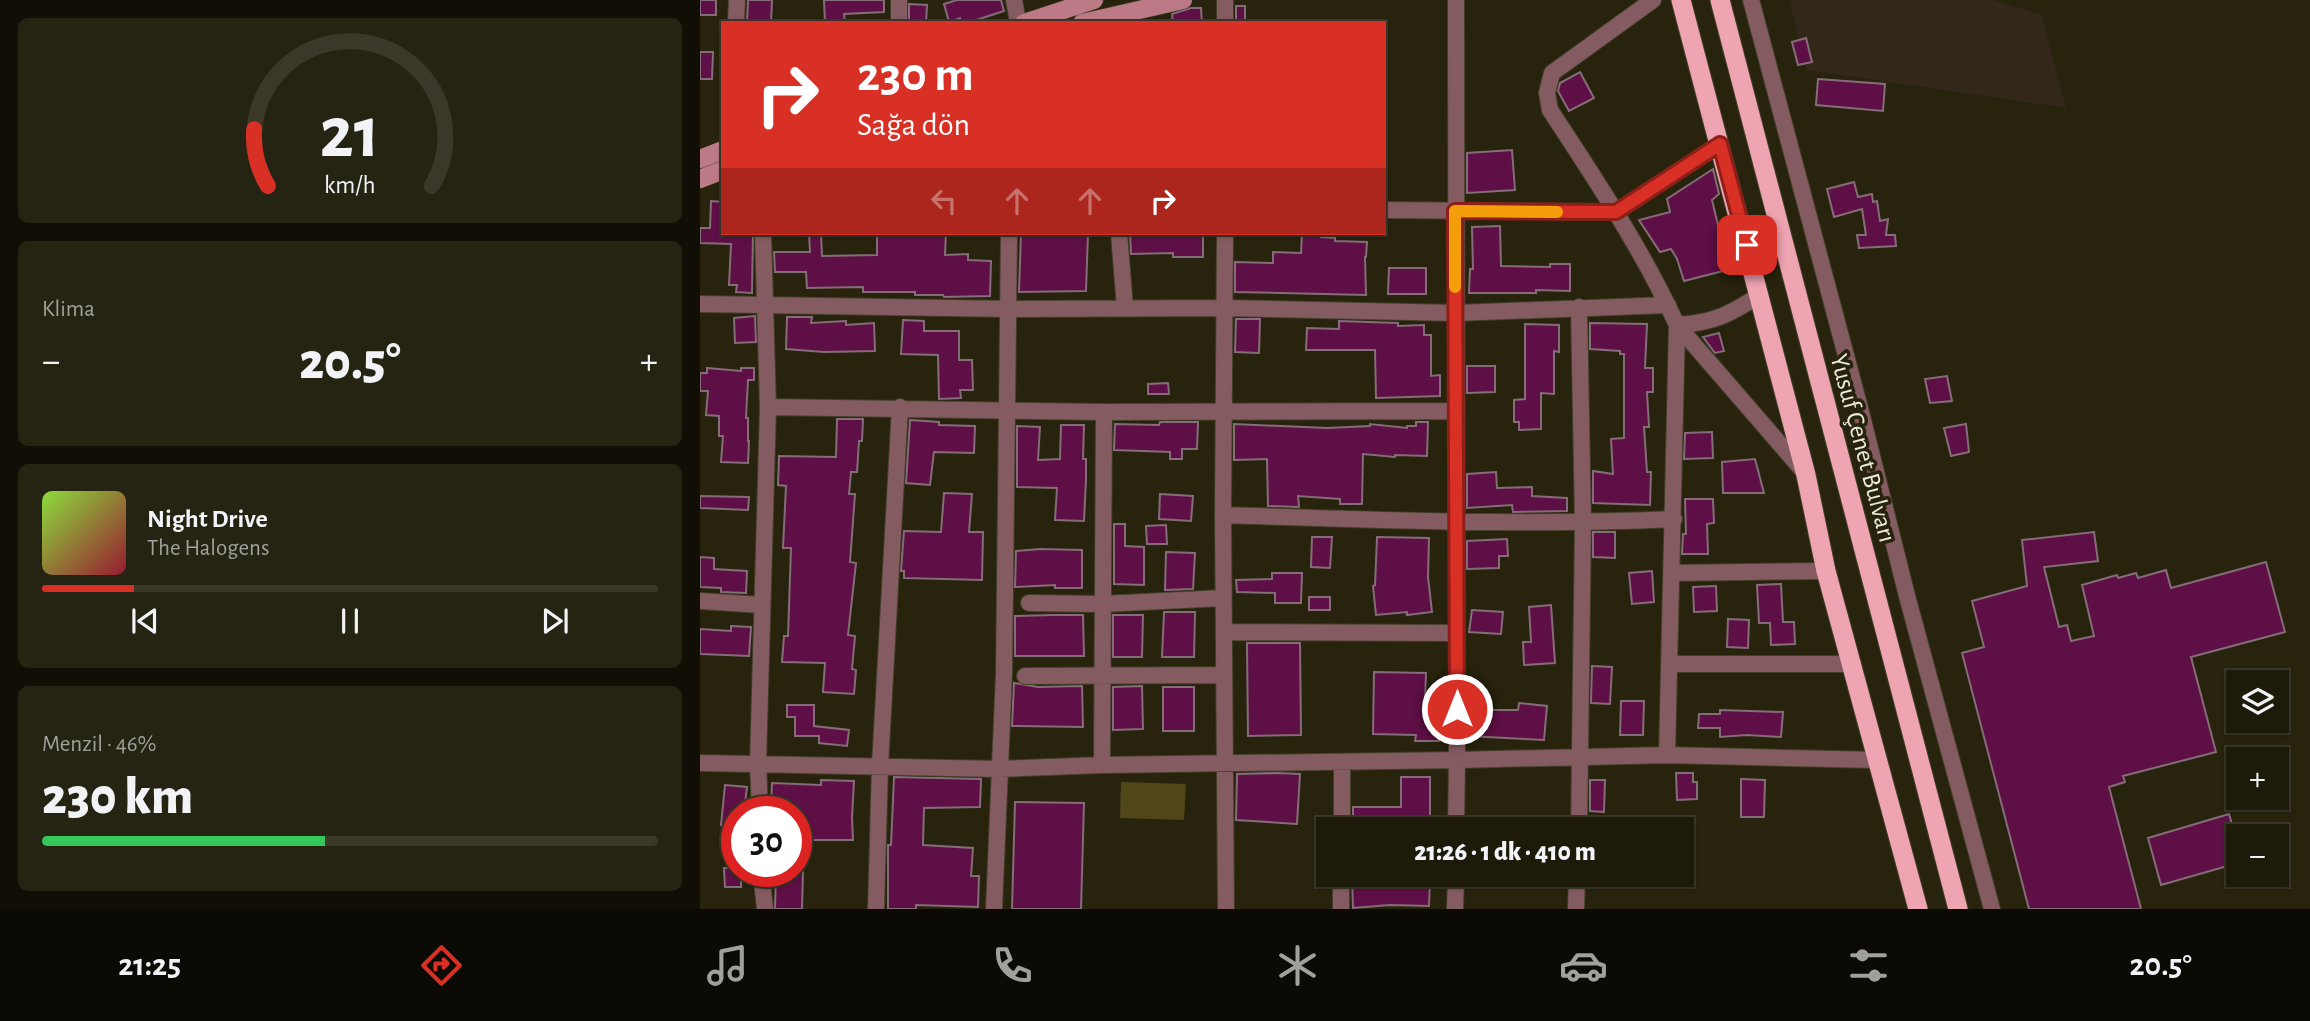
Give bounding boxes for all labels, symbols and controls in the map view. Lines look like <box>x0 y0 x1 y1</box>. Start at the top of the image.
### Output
icon: right <box>742 49 833 140</box>
text: 230 m <box>857 51 974 100</box>
text: 21 <box>320 99 380 172</box>
text: Sağa dön <box>857 109 970 141</box>
text: km/h <box>324 173 376 198</box>
icon: left <box>925 182 963 220</box>
icon: ahead <box>998 182 1036 220</box>
icon: ahead <box>1071 182 1109 220</box>
icon: right <box>1144 182 1182 220</box>
pin <box>1717 215 1777 275</box>
icon: arrive <box>1728 226 1766 264</box>
text: Klima <box>42 298 95 321</box>
text: 20.5° <box>299 336 401 388</box>
text: − <box>42 343 60 381</box>
text: + <box>640 343 658 381</box>
street label: Yusuf Çenet Bulvarı <box>1825 351 1901 545</box>
text: Night Drive <box>147 506 268 532</box>
text: The Halogens <box>147 537 269 560</box>
icon: previous <box>126 602 164 640</box>
icon: pause <box>331 602 369 640</box>
icon: next <box>536 602 574 640</box>
map controls <box>2226 670 2289 887</box>
button: layers <box>2226 670 2289 733</box>
position arrow <box>1420 672 1494 746</box>
text: Menzil · 46% <box>42 733 157 756</box>
button: + <box>2226 747 2289 810</box>
text: 230 km <box>42 771 193 823</box>
speed limit sign: 30 <box>721 796 812 887</box>
button: − <box>2226 824 2289 887</box>
text: 21:26 · 1 dk · 410 m <box>1414 839 1596 865</box>
icon: directions <box>417 941 466 990</box>
icon: music <box>703 941 752 990</box>
icon: phone <box>988 941 1037 990</box>
icon: climate <box>1273 941 1322 990</box>
icon: car <box>1559 941 1608 990</box>
icon: filters <box>1844 941 1893 990</box>
text: 21:25 <box>118 949 181 981</box>
text: 20.5° <box>2130 949 2192 981</box>

